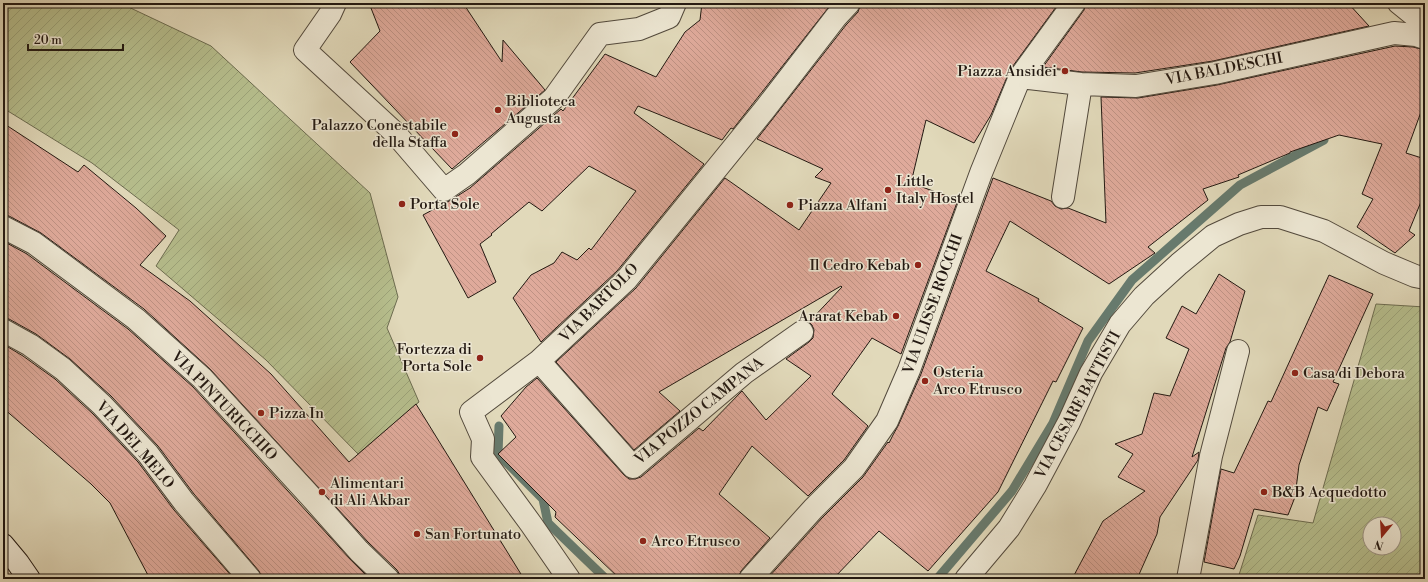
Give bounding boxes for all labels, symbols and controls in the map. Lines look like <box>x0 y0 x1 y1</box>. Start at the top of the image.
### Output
scale bar <box>28 26 123 52</box>
text: 20 m <box>34 33 62 48</box>
street label: VIA BALDESCHI <box>1163 48 1285 90</box>
place label: Piazza Ansidei <box>957 62 1057 81</box>
marker: Piazza Ansidei <box>1060 66 1070 76</box>
place label: Biblioteca Augusta <box>505 92 576 128</box>
marker: Biblioteca Augusta <box>493 105 503 115</box>
place label: Palazzo Conestabile della Staffa <box>311 116 447 152</box>
marker: Palazzo Conestabile della Staffa <box>450 129 460 139</box>
place label: Little Italy Hostel <box>896 172 975 208</box>
marker: Little Italy Hostel <box>883 185 893 195</box>
place label: Porta Sole <box>410 195 480 214</box>
place label: Piazza Alfani <box>798 196 888 215</box>
marker: Porta Sole <box>397 199 407 209</box>
marker: Piazza Alfani <box>785 200 795 210</box>
street label: VIA ULISSE ROCCHI <box>898 231 967 378</box>
place label: Il Cedro Kebab <box>809 256 910 275</box>
street label: VIA BARTOLO <box>555 259 643 347</box>
marker: Il Cedro Kebab <box>913 260 923 270</box>
place label: Ararat Kebab <box>797 307 888 326</box>
marker: Ararat Kebab <box>891 311 901 321</box>
street label: VIA CESARE BATTISTI <box>1031 328 1125 483</box>
place label: Fortezza di Porta Sole <box>397 340 472 376</box>
street label: VIA PINTURICCHIO <box>166 347 281 465</box>
marker: Fortezza di Porta Sole <box>475 353 485 363</box>
street label: VIA POZZO CAMPANA <box>630 353 768 470</box>
place label: Osteria Arco Etrusco <box>932 363 1022 399</box>
place label: Casa di Debora <box>1303 364 1405 383</box>
marker: Casa di Debora <box>1290 368 1300 378</box>
marker: Osteria Arco Etrusco <box>920 376 930 386</box>
street label: VIA DEL MELO <box>91 397 178 493</box>
place label: Pizza In <box>269 404 324 423</box>
marker: Pizza In <box>256 408 266 418</box>
place label: Alimentari di Ali Akbar <box>329 474 411 510</box>
place label: B&B Acquedotto <box>1271 483 1387 502</box>
marker: Alimentari di Ali Akbar <box>317 487 327 497</box>
marker: B&B Acquedotto <box>1259 487 1269 497</box>
north arrow <box>1362 516 1402 556</box>
place label: San Fortunato <box>425 525 521 544</box>
marker: San Fortunato <box>412 529 422 539</box>
place label: Arco Etrusco <box>650 532 740 551</box>
marker: Arco Etrusco <box>638 536 648 546</box>
text: N <box>1373 536 1386 553</box>

